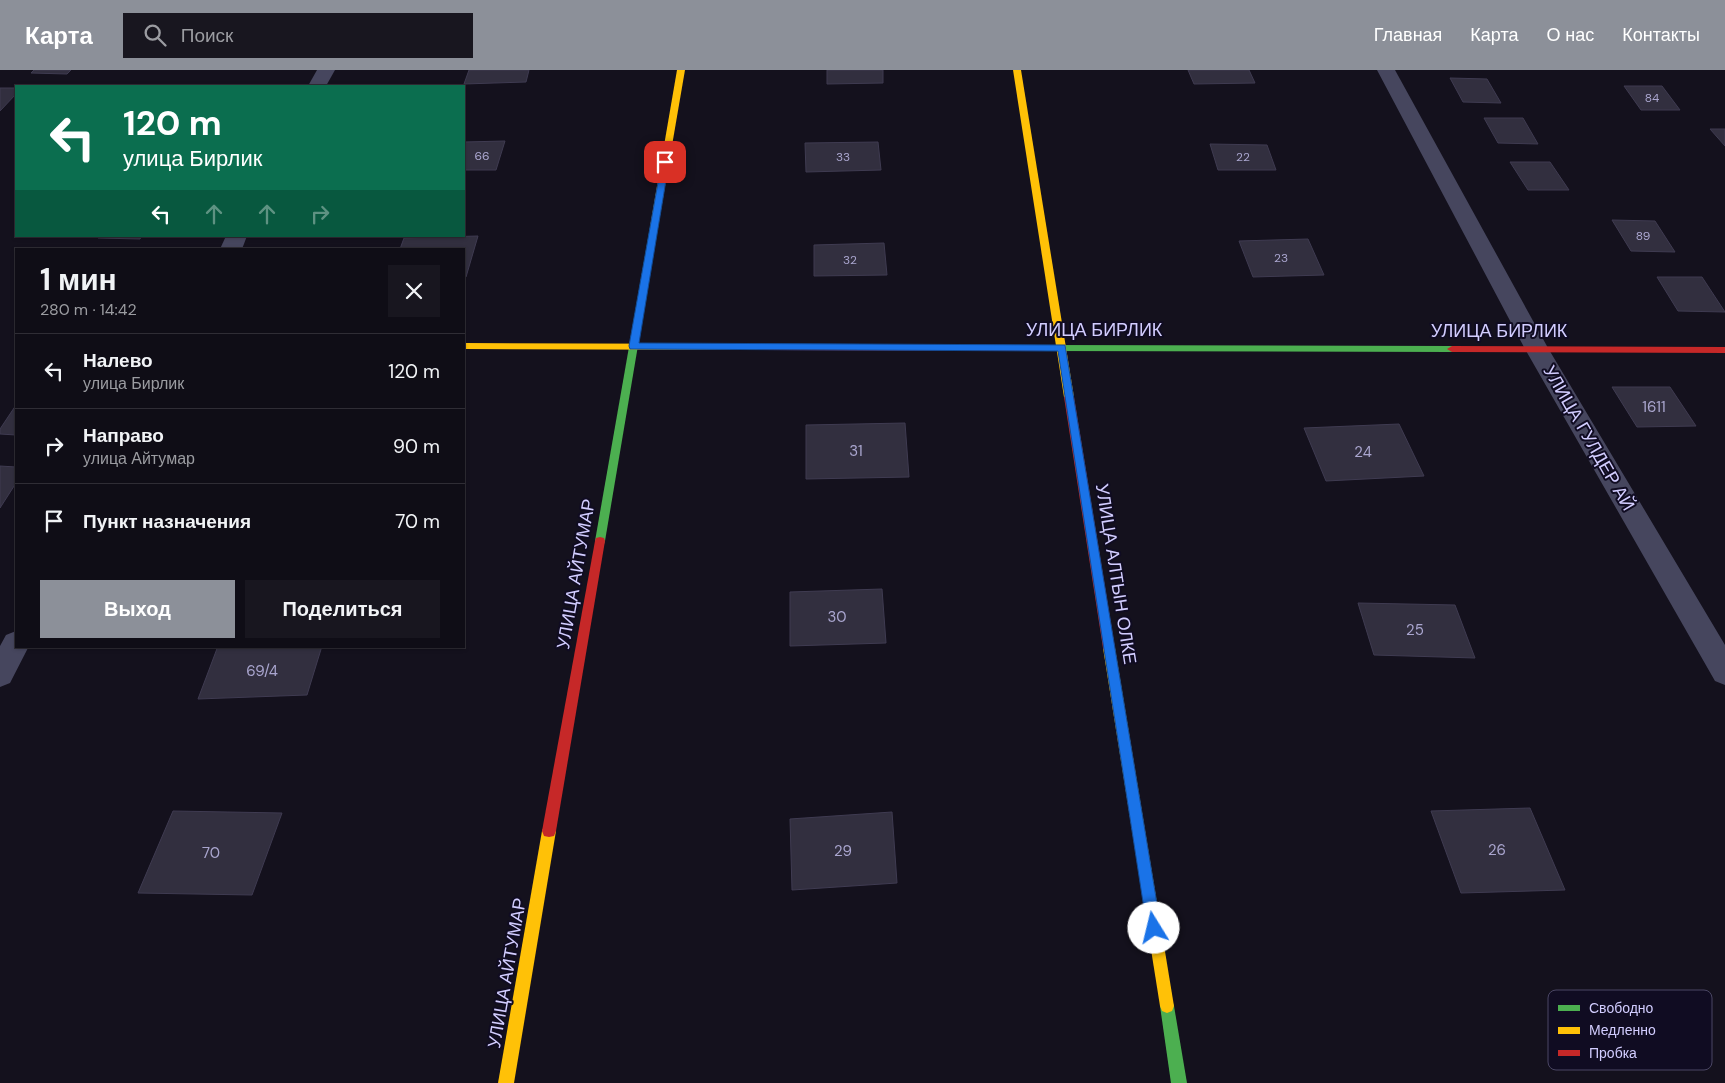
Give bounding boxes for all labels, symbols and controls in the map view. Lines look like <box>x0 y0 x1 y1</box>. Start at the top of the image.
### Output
search box <box>123 13 473 58</box>
text: Карта <box>25 20 93 51</box>
icon: search <box>141 21 169 49</box>
text: Поиск <box>181 23 233 48</box>
text: Главная <box>1374 23 1442 47</box>
text: Карта <box>1470 23 1519 47</box>
text: О нас <box>1547 23 1594 47</box>
text: Контакты <box>1622 23 1700 47</box>
house number: 84 <box>1645 90 1659 106</box>
text: 120 m <box>123 100 222 146</box>
icon: left <box>40 105 105 170</box>
pin <box>644 141 686 183</box>
text: улица Бирлик <box>123 144 262 173</box>
house number: 66 <box>474 148 490 164</box>
icon: arrive <box>651 148 679 176</box>
house number: 33 <box>836 149 850 165</box>
house number: 22 <box>1236 149 1250 165</box>
icon: left <box>147 200 175 228</box>
icon: ahead <box>200 200 228 228</box>
icon: ahead <box>253 200 281 228</box>
icon: right <box>306 200 334 228</box>
house number: 89 <box>1636 228 1650 244</box>
house number: 23 <box>1274 250 1288 266</box>
house number: 32 <box>843 252 857 268</box>
text: 1 мин <box>40 260 117 299</box>
button: close <box>388 265 440 317</box>
text: 280 m · 14:42 <box>40 299 137 320</box>
street label: УЛИЦА БИРЛИК <box>1026 318 1163 342</box>
street label: УЛИЦА БИРЛИК <box>1431 319 1568 343</box>
text: Налево <box>83 348 153 373</box>
icon: left <box>40 357 68 385</box>
text: 120 m <box>388 359 440 384</box>
street label: УЛИЦА ГУЛДЕР АЙ <box>1538 361 1640 515</box>
text: улица Бирлик <box>83 373 184 394</box>
house number: 1611 <box>1642 397 1666 417</box>
text: Направо <box>83 423 164 448</box>
icon: right <box>40 432 68 460</box>
text: 90 m <box>393 434 440 459</box>
house number: 31 <box>849 441 863 461</box>
house number: 24 <box>1354 442 1372 462</box>
text: улица Айтумар <box>83 448 195 469</box>
street label: УЛИЦА АЛТЫН ОЛКЕ <box>1090 482 1142 666</box>
street label: УЛИЦА АЙТУМАР <box>551 497 601 651</box>
icon: arrive <box>40 507 68 535</box>
text: Пункт назначения <box>83 509 251 534</box>
text: 70 m <box>395 509 440 534</box>
button: Выход <box>40 580 235 638</box>
button: Поделиться <box>245 580 440 638</box>
house number: 30 <box>827 607 847 627</box>
house number: 25 <box>1406 620 1424 640</box>
house number: 69/4 <box>246 661 278 681</box>
house number: 26 <box>1488 840 1506 860</box>
house number: 29 <box>834 841 852 861</box>
house number: 70 <box>202 843 220 863</box>
street label: УЛИЦА АЙТУМАР <box>482 896 532 1050</box>
position arrow <box>1127 901 1179 953</box>
legend <box>1548 990 1712 1070</box>
text: Свободно <box>1589 999 1654 1017</box>
text: Медленно <box>1589 1021 1656 1039</box>
text: Пробка <box>1589 1044 1637 1062</box>

